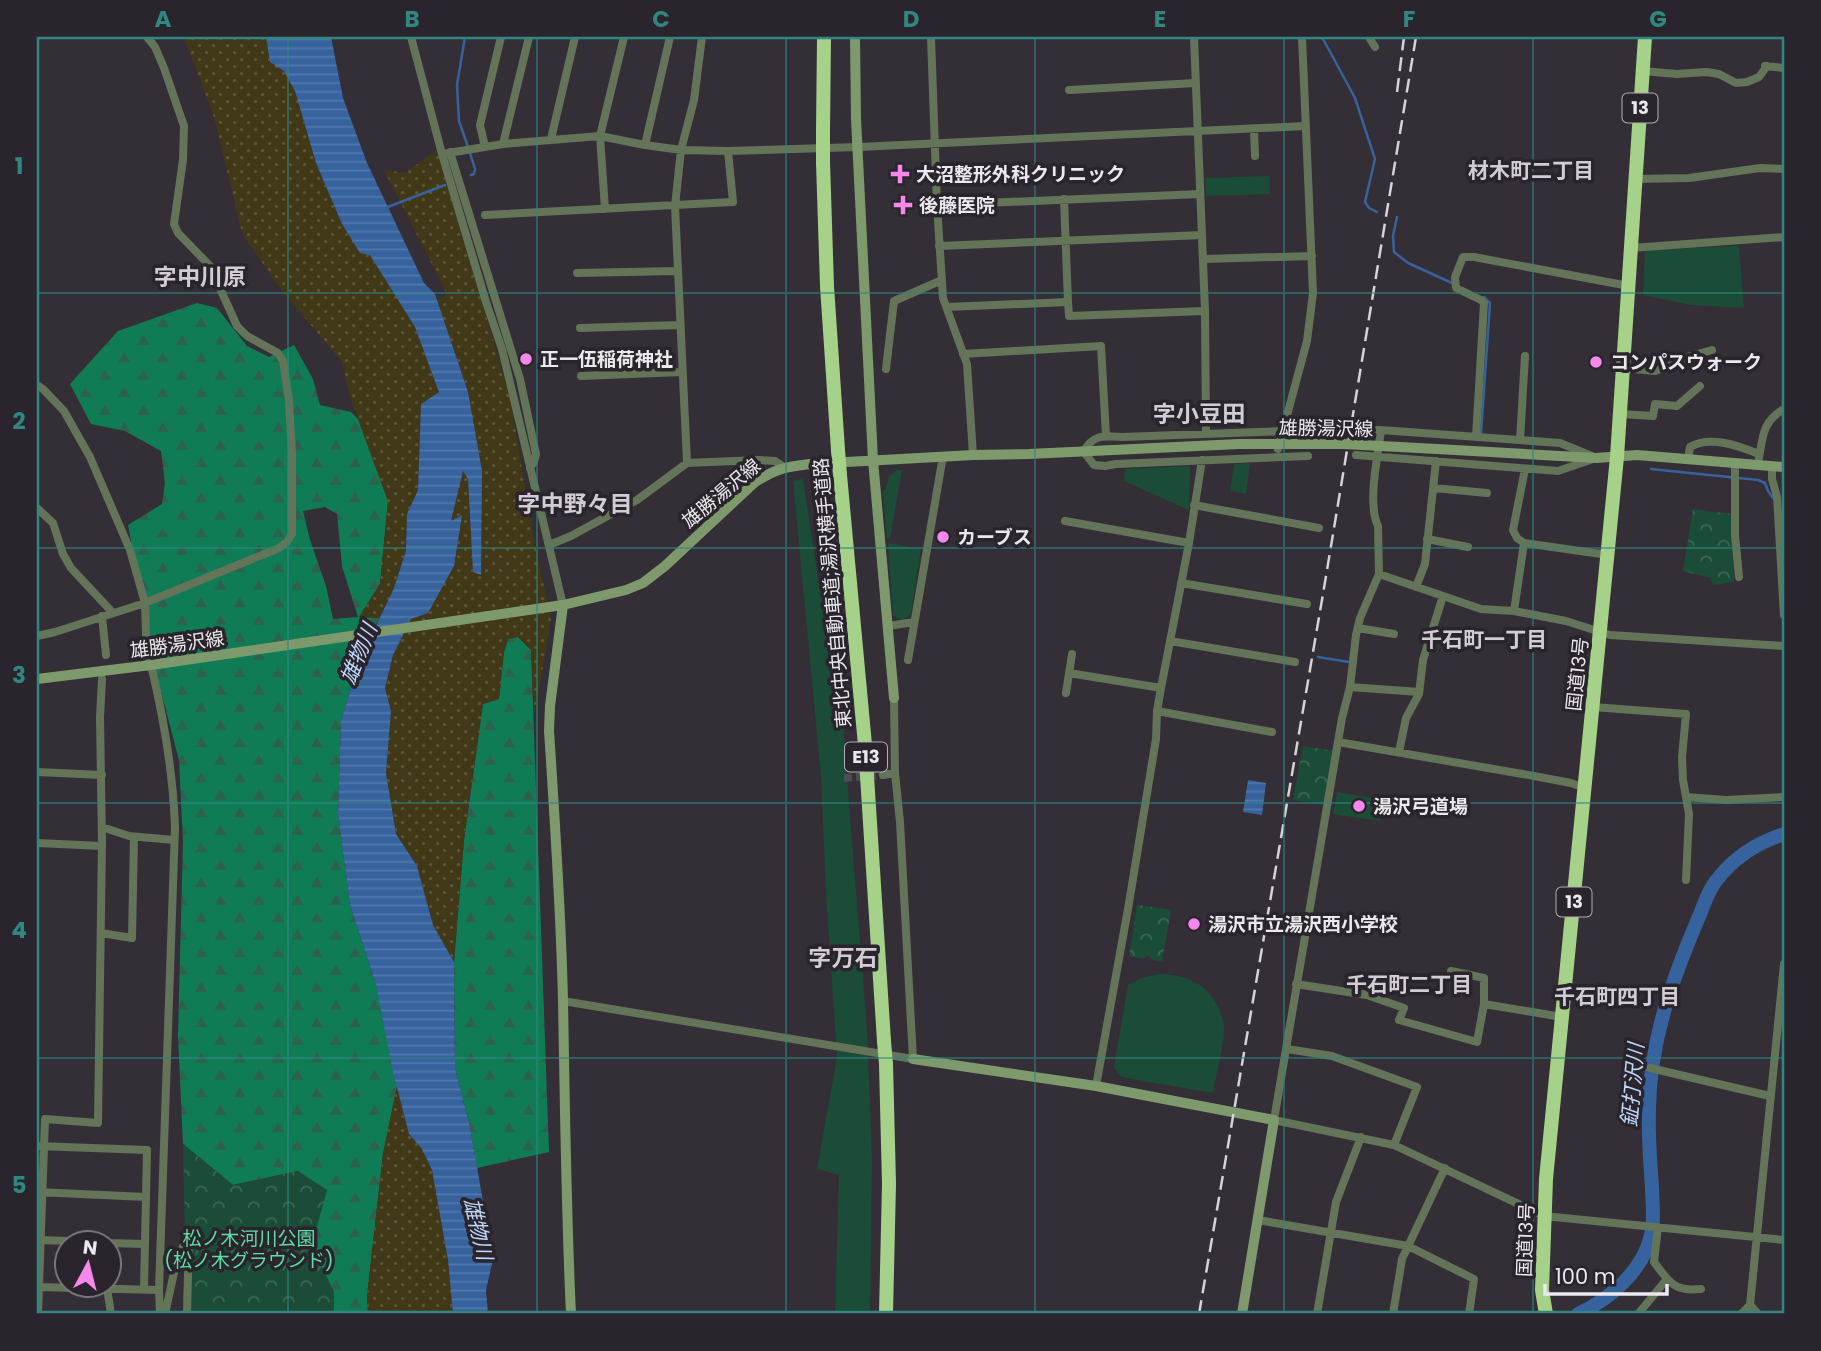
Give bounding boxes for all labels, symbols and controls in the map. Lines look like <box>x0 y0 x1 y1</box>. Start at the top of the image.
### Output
text: A <box>155 3 172 35</box>
text: B <box>404 3 420 35</box>
text: C <box>652 3 670 35</box>
text: D <box>903 3 919 35</box>
text: E <box>1154 3 1166 35</box>
text: F <box>1403 3 1415 35</box>
text: G <box>1649 3 1667 35</box>
road number: 13 <box>1622 94 1658 122</box>
text: 1 <box>15 150 23 182</box>
district label: 材木町二丁目 <box>1468 156 1594 185</box>
place label: 大沼整形外科クリニック <box>916 161 1125 188</box>
marker: 大沼整形外科クリニック <box>890 164 910 184</box>
place label: 後藤医院 <box>919 192 995 219</box>
marker: 後藤医院 <box>893 195 913 215</box>
district label: 字中川原 <box>154 261 246 293</box>
place label: 正一伍稲荷神社 <box>540 346 673 373</box>
place label: コンパスウォーク <box>1610 349 1762 376</box>
marker: 正一伍稲荷神社 <box>518 351 534 367</box>
marker: コンパスウォーク <box>1588 354 1604 370</box>
district label: 字小豆田 <box>1153 398 1245 430</box>
text: 2 <box>12 405 26 437</box>
street label: 雄勝湯沢線 <box>1278 414 1374 443</box>
street label: 雄勝湯沢線 <box>676 453 766 534</box>
street label: 東北中央自動車道;湯沢横手道路 <box>807 457 858 729</box>
district label: 字中野々目 <box>518 488 633 520</box>
place label: カーブス <box>957 524 1032 551</box>
marker: カーブス <box>935 529 951 545</box>
water label: 雄物川 <box>333 617 385 688</box>
street label: 雄勝湯沢線 <box>128 625 226 664</box>
district label: 千石町一丁目 <box>1421 625 1547 654</box>
street label: 国道13号 <box>1560 636 1595 712</box>
text: 3 <box>12 659 26 691</box>
road number: E13 <box>845 742 887 772</box>
place label: 湯沢弓道場 <box>1373 793 1468 820</box>
marker: 湯沢弓道場 <box>1351 798 1367 814</box>
road number: 13 <box>1556 888 1592 917</box>
place label: 湯沢市立湯沢西小学校 <box>1208 911 1398 938</box>
text: 4 <box>11 914 27 946</box>
marker: 湯沢市立湯沢西小学校 <box>1186 916 1202 932</box>
district label: 字万石 <box>809 942 878 974</box>
district label: 千石町二丁目 <box>1346 970 1472 999</box>
district label: 千石町四丁目 <box>1554 982 1680 1011</box>
water label: 鉦打沢川 <box>1614 1040 1651 1128</box>
text: 5 <box>12 1169 26 1201</box>
water label: 雄物川 <box>457 1195 500 1265</box>
street label: 国道13号 <box>1511 1202 1540 1278</box>
park label: 松ノ木河川公園 (松ノ木グラウンド) <box>164 1225 334 1274</box>
north arrow <box>52 1228 122 1298</box>
text: N <box>81 1233 99 1262</box>
scale bar <box>1545 1253 1667 1297</box>
text: 100 m <box>1555 1262 1615 1291</box>

